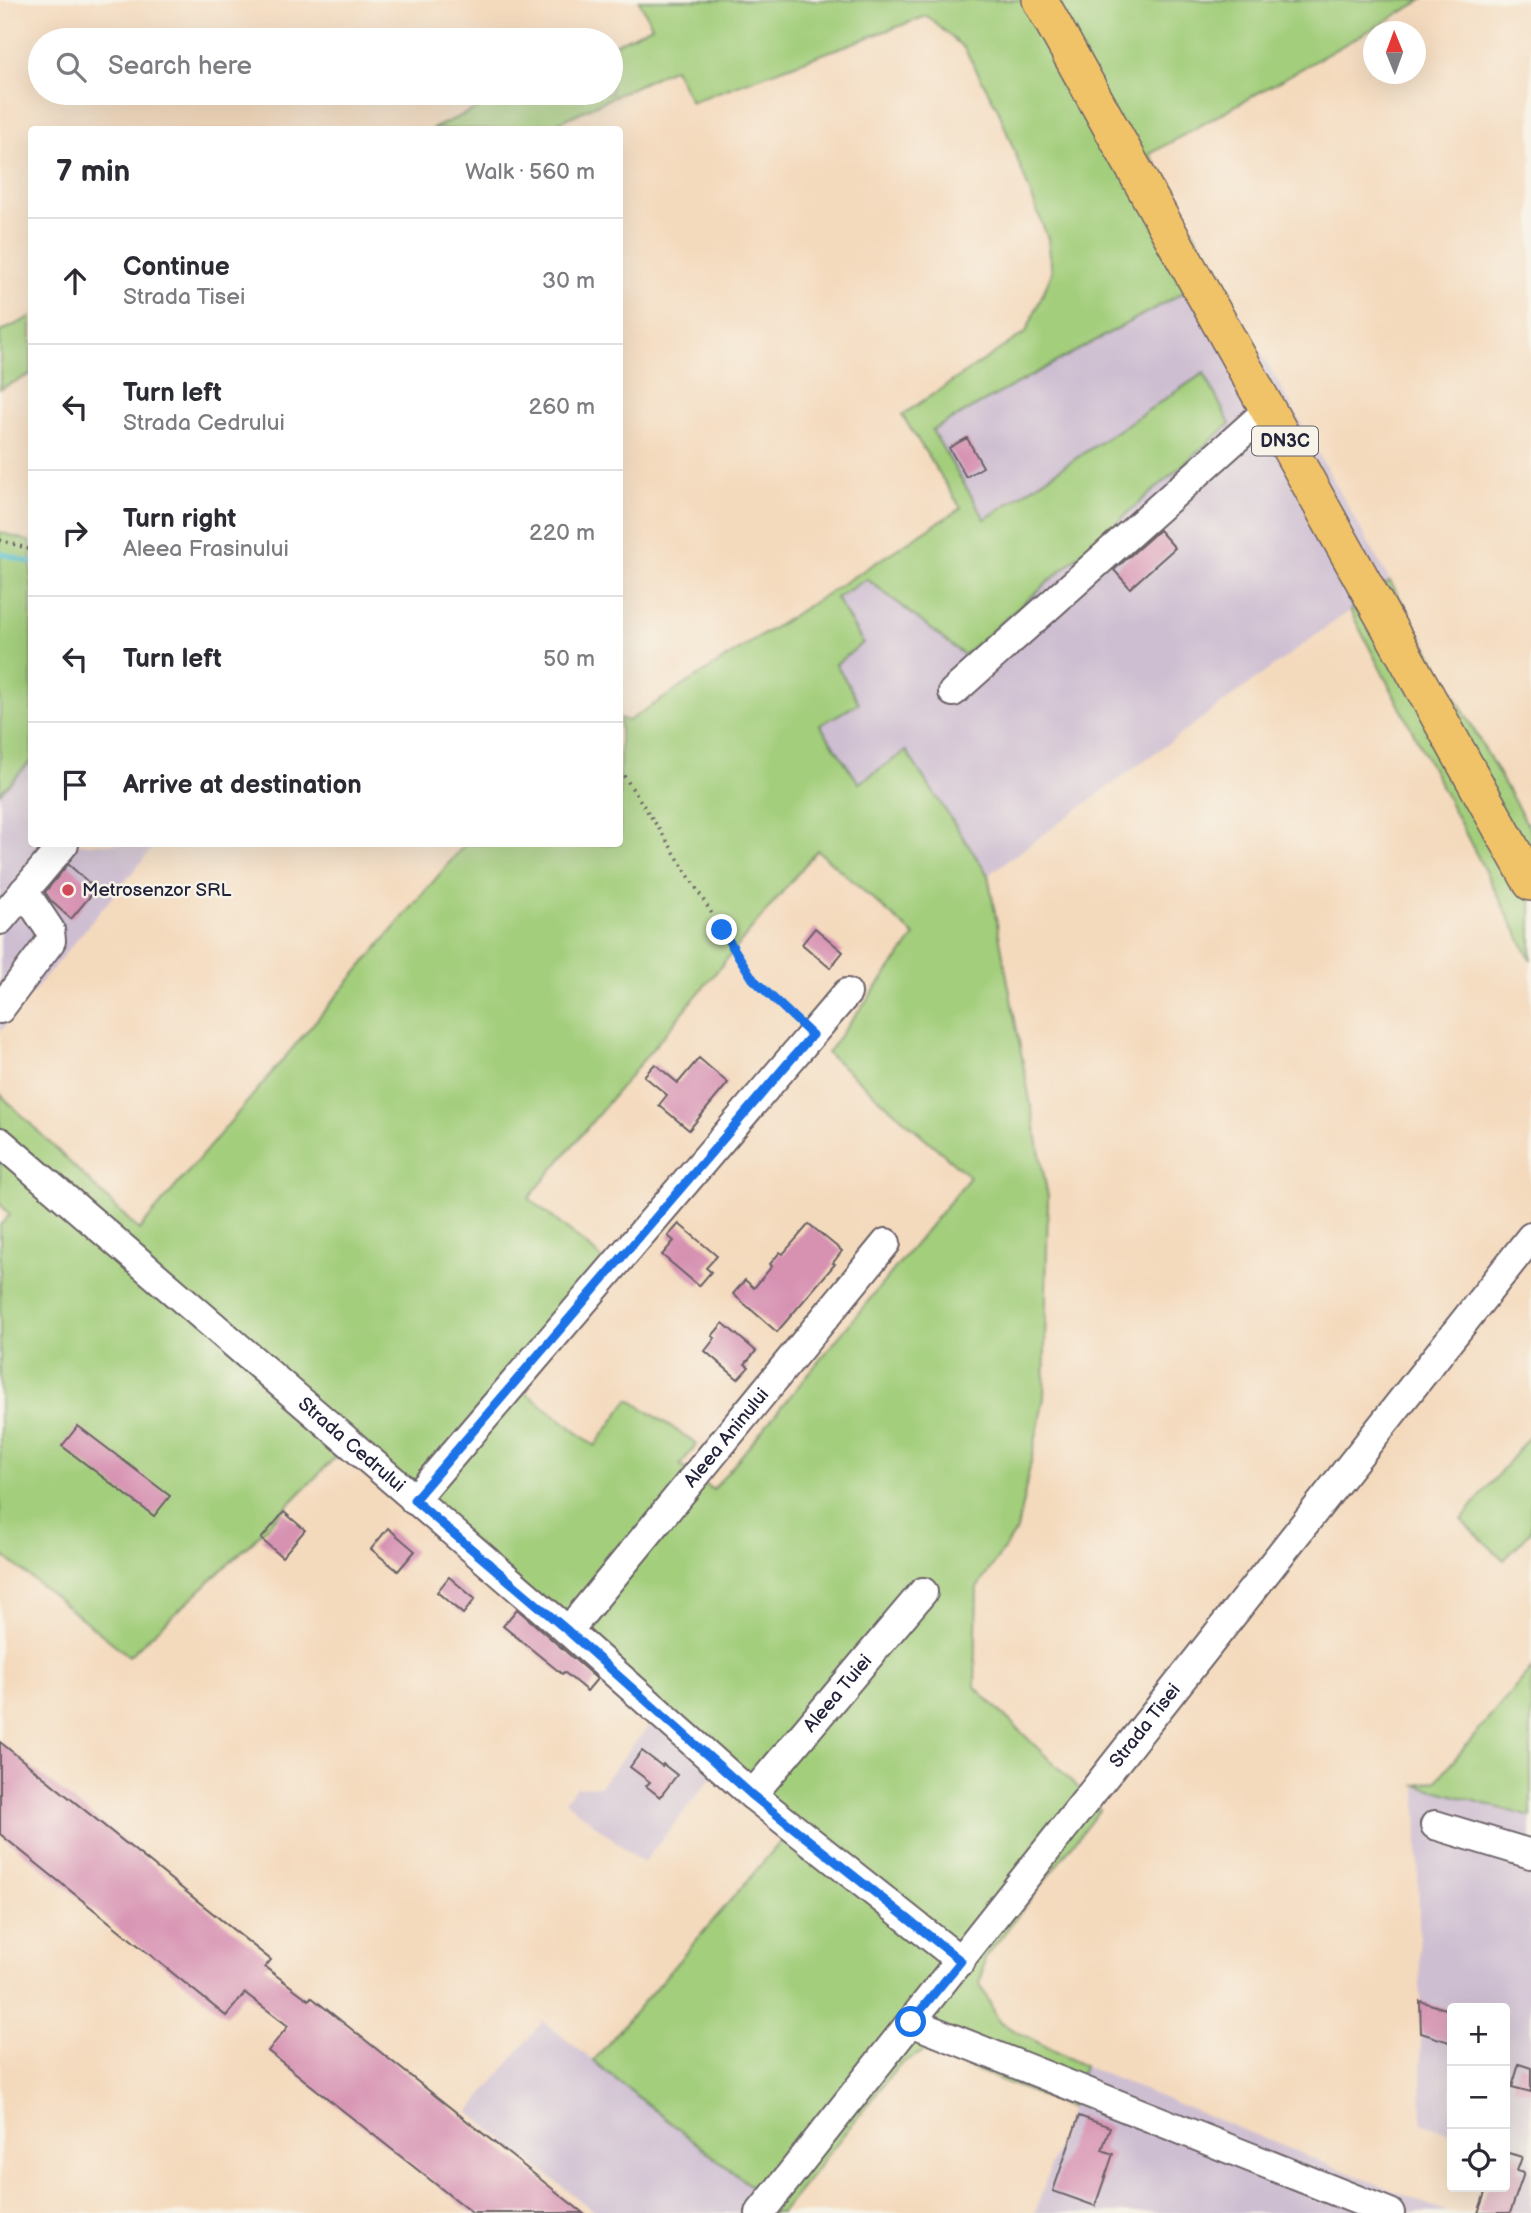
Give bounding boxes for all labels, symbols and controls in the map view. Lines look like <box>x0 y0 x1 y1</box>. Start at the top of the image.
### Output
north arrow <box>1363 21 1426 84</box>
search box <box>28 28 623 105</box>
icon: search <box>52 48 90 86</box>
text: Search here <box>108 51 252 82</box>
text: 7 min <box>56 154 130 190</box>
text: Walk · 560 m <box>465 158 595 186</box>
text: Continue <box>123 252 230 283</box>
icon: ahead <box>56 262 94 300</box>
text: 30 m <box>542 267 595 295</box>
text: Strada Tisei <box>123 283 245 311</box>
text: Turn left <box>123 378 222 409</box>
icon: left <box>56 388 94 426</box>
text: 260 m <box>529 393 595 421</box>
text: Strada Cedrului <box>123 409 285 437</box>
road number: DN3C <box>1252 426 1318 456</box>
text: Turn right <box>123 504 236 535</box>
icon: right <box>56 514 94 552</box>
text: 220 m <box>529 519 595 547</box>
text: Aleea Frasinului <box>123 535 289 563</box>
icon: left <box>56 640 94 678</box>
text: Turn left <box>123 644 222 675</box>
text: 50 m <box>543 645 595 673</box>
icon: arrive <box>56 766 94 804</box>
text: Arrive at destination <box>123 770 362 801</box>
place label: Metrosenzor SRL <box>82 879 231 902</box>
marker: Metrosenzor SRL <box>60 882 76 898</box>
route end <box>706 914 737 945</box>
street label: Aleea Aninului <box>679 1383 774 1492</box>
street label: Strada Cedrului <box>293 1392 410 1497</box>
street label: Aleea Tuiei <box>798 1650 877 1737</box>
street label: Strada Tisei <box>1105 1679 1185 1772</box>
map controls <box>1447 2003 1510 2192</box>
button: + <box>1447 2003 1510 2066</box>
route start <box>895 2006 926 2037</box>
button: − <box>1447 2066 1510 2129</box>
button: locate <box>1447 2129 1510 2192</box>

